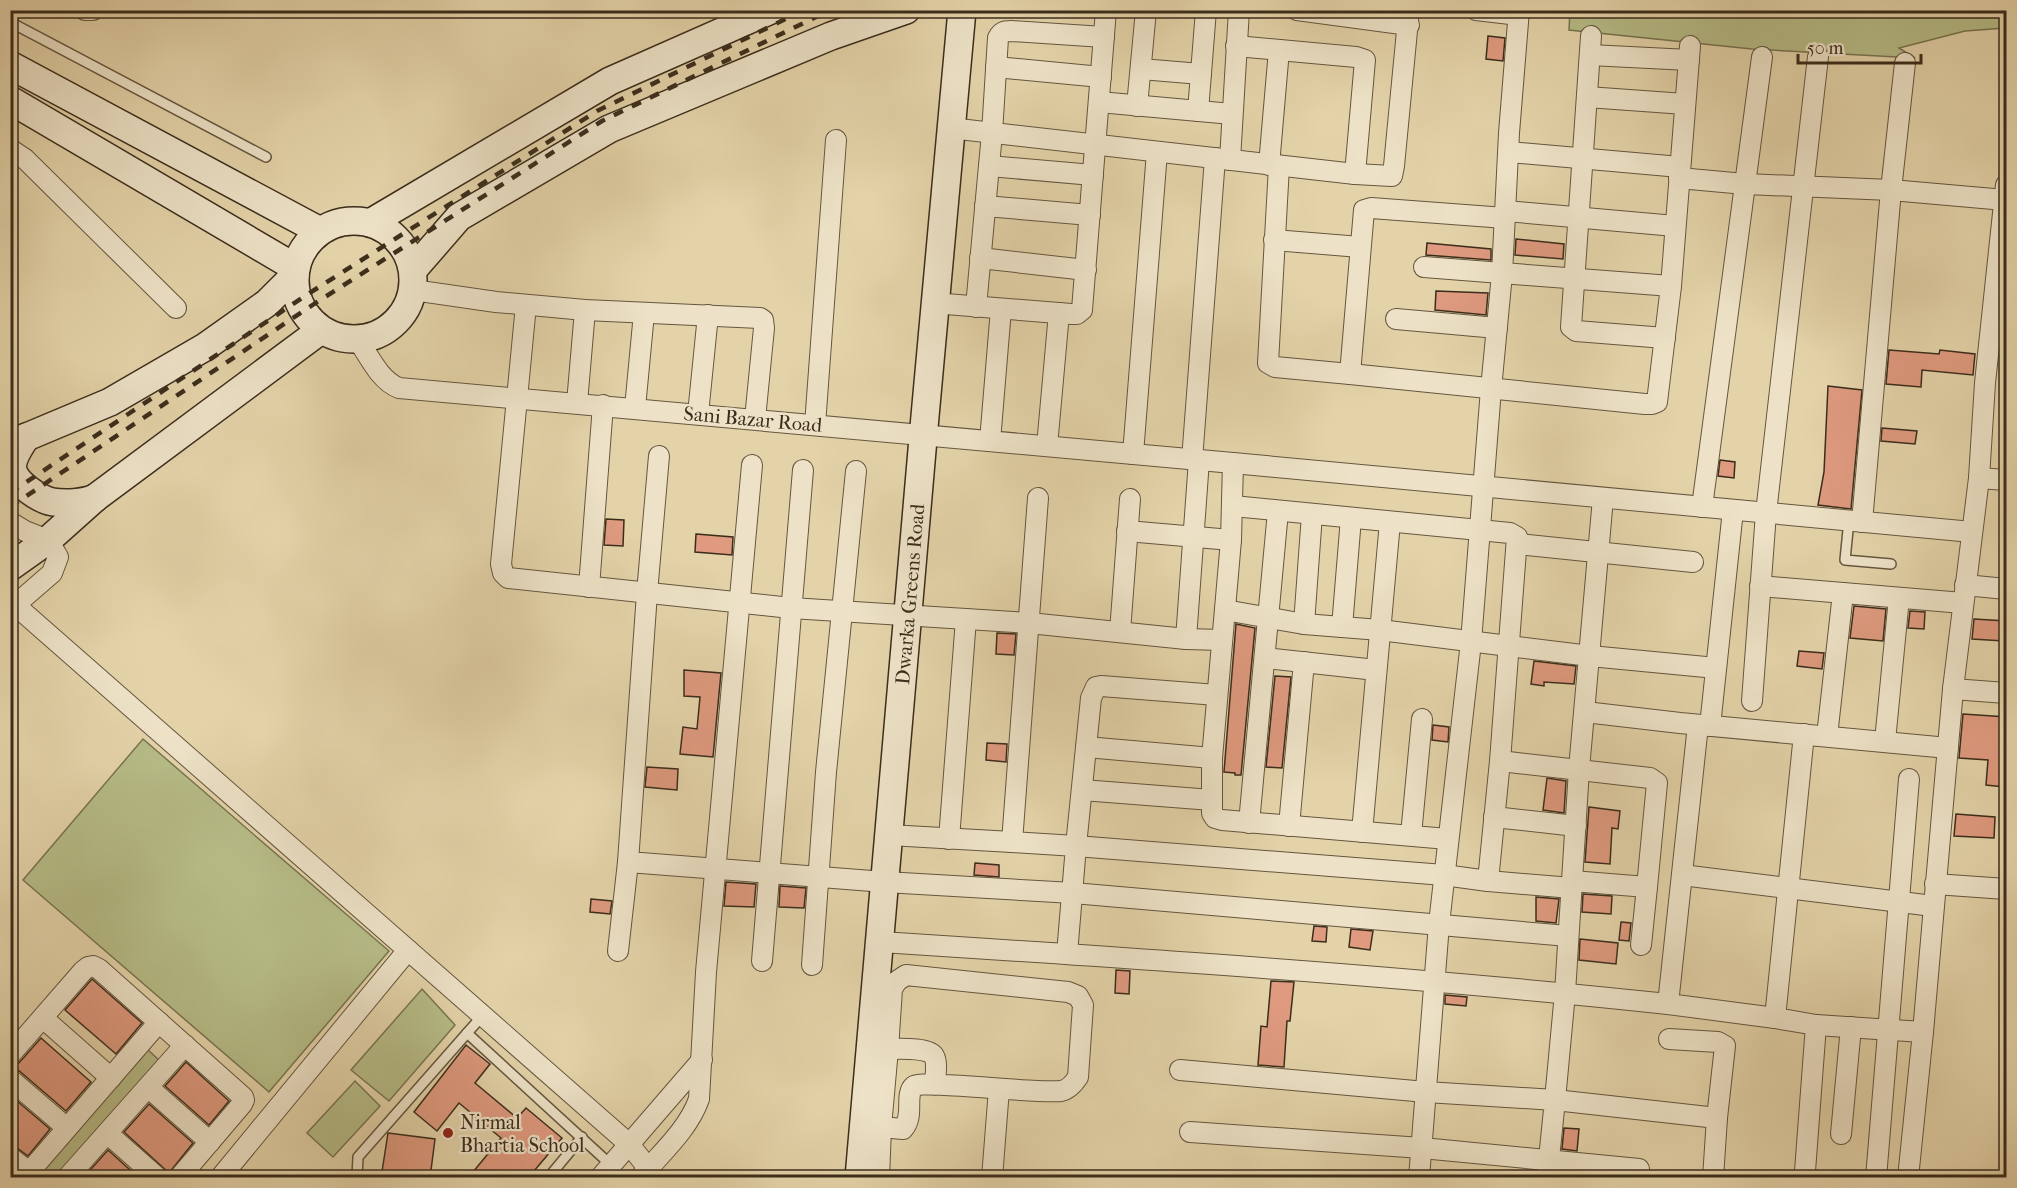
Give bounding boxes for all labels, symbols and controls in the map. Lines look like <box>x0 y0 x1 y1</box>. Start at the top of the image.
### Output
scale bar <box>1798 27 1921 65</box>
text: 50 m <box>1807 38 1844 59</box>
street label: Sani Bazar Road <box>683 402 824 437</box>
street label: Dwarka Greens Road <box>891 502 929 686</box>
place label: Nirmal Bhartia School <box>460 1111 585 1157</box>
marker: Nirmal Bhartia School <box>441 1126 455 1140</box>

